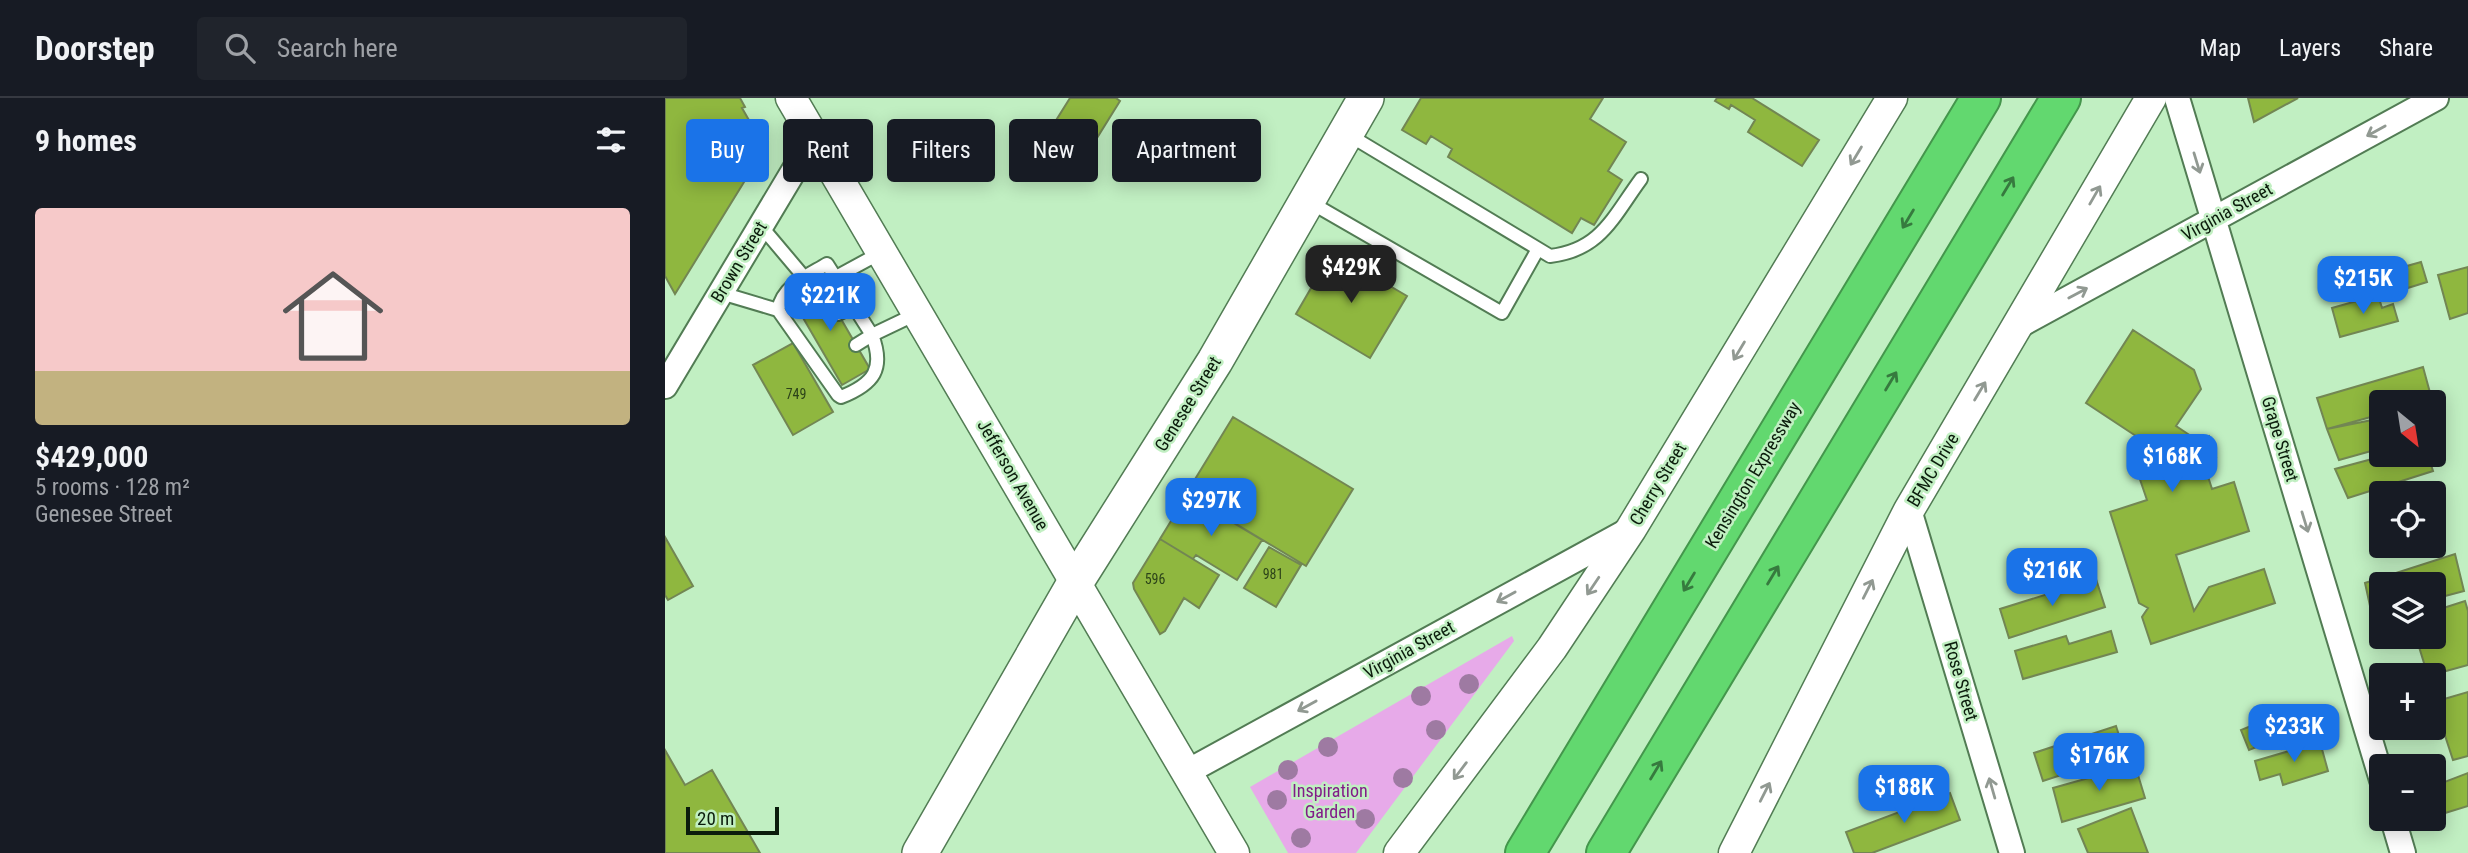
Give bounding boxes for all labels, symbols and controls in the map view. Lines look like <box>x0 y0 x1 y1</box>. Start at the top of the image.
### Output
search box <box>197 17 687 80</box>
text: Doorstep <box>35 29 155 68</box>
icon: search <box>221 29 259 67</box>
text: Search here <box>277 33 398 63</box>
text: Map <box>2200 34 2241 62</box>
text: Layers <box>2279 34 2341 62</box>
text: Share <box>2379 34 2433 62</box>
chip: Buy <box>686 119 769 182</box>
chip: Rent <box>783 119 873 182</box>
chip: Filters <box>887 119 995 182</box>
chip: New <box>1009 119 1098 182</box>
chip: Apartment <box>1112 119 1261 182</box>
icon: filters <box>592 121 630 159</box>
text: 9 homes <box>35 123 137 158</box>
one-way arrow <box>2367 124 2387 138</box>
one-way arrow <box>1849 146 1863 166</box>
one-way arrow <box>2192 152 2204 174</box>
one-way arrow <box>2001 176 2015 196</box>
street label: Virginia Street <box>2178 178 2276 245</box>
one-way arrow <box>2088 185 2102 205</box>
one-way arrow <box>1901 209 1915 229</box>
street label: Brown Street <box>706 217 771 306</box>
pin: $429K <box>1302 246 1400 305</box>
icon: home <box>270 253 396 379</box>
text: $429K <box>1321 254 1381 281</box>
pin: $215K <box>2314 256 2412 316</box>
text: $215K <box>2333 265 2393 292</box>
pin: $221K <box>781 274 879 333</box>
text: $221K <box>800 282 860 309</box>
one-way arrow <box>2067 286 2088 299</box>
one-way arrow <box>1731 341 1745 361</box>
street label: Genesee Street <box>1150 353 1225 455</box>
one-way arrow <box>1884 371 1898 391</box>
one-way arrow <box>1973 382 1987 402</box>
house number: 749 <box>786 386 806 402</box>
north arrow <box>2369 390 2447 467</box>
map controls <box>2369 390 2446 831</box>
street label: Grape Street <box>2258 394 2303 484</box>
street label: Kensington Expressway <box>1700 397 1805 552</box>
street label: Jefferson Avenue <box>973 416 1054 534</box>
street label: BFMC Drive <box>1902 429 1963 510</box>
pin: $168K <box>2123 434 2221 494</box>
text: $429,000 <box>35 439 148 474</box>
street label: Cherry Street <box>1625 439 1690 529</box>
text: $168K <box>2142 443 2202 470</box>
text: 5 rooms · 128 m² <box>35 474 190 501</box>
pin: $297K <box>1162 478 1260 538</box>
button: locate <box>2369 481 2446 558</box>
text: $297K <box>1181 487 1241 514</box>
text: Genesee Street <box>35 501 173 528</box>
one-way arrow <box>2299 511 2312 533</box>
pin: $216K <box>2003 548 2101 608</box>
text: $216K <box>2022 557 2082 584</box>
house number: 981 <box>1263 566 1283 582</box>
one-way arrow <box>1766 566 1780 586</box>
house number: 596 <box>1145 571 1165 587</box>
one-way arrow <box>1681 571 1695 591</box>
button: layers <box>2369 572 2446 649</box>
one-way arrow <box>1586 576 1600 595</box>
one-way arrow <box>1862 579 1876 600</box>
one-way arrow <box>1497 590 1517 604</box>
street label: Virginia Street <box>1360 616 1458 683</box>
street label: Rose Street <box>1940 639 1983 723</box>
button: + <box>2369 663 2446 740</box>
one-way arrow <box>1297 700 1318 713</box>
pin: $233K <box>2245 704 2343 764</box>
text: $233K <box>2264 713 2324 740</box>
pin: $176K <box>2050 734 2148 793</box>
text: $176K <box>2069 742 2129 769</box>
button: − <box>2369 754 2446 831</box>
one-way arrow <box>1453 761 1468 780</box>
one-way arrow <box>1649 761 1663 781</box>
pin: $188K <box>1855 766 1953 825</box>
text: $188K <box>1874 774 1934 801</box>
one-way arrow <box>1985 777 1998 799</box>
park label: Inspiration Garden <box>1292 780 1368 822</box>
one-way arrow <box>1759 782 1773 803</box>
scale bar <box>686 804 779 836</box>
text: 20 m <box>697 807 734 830</box>

